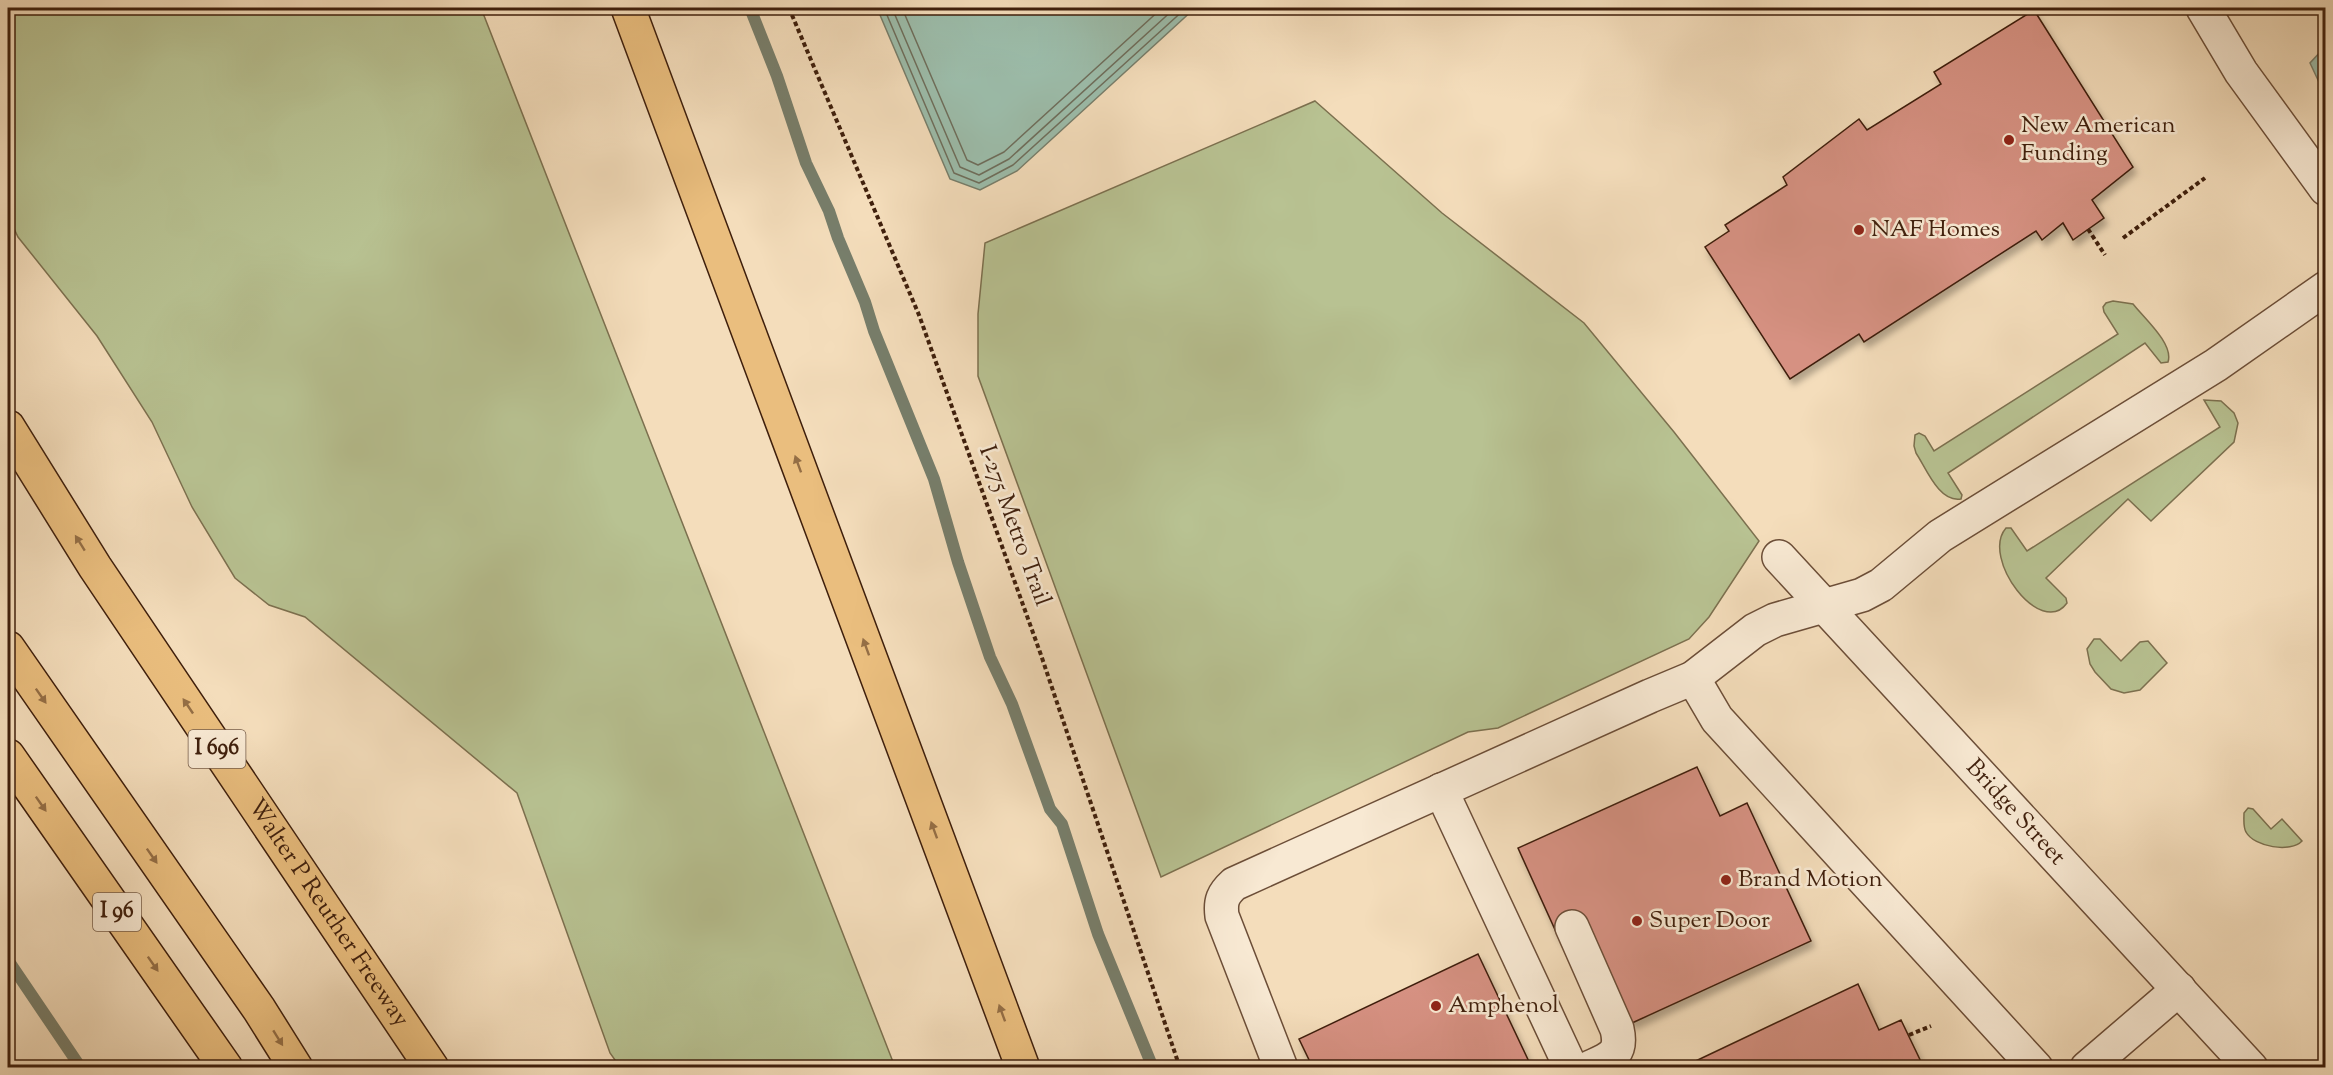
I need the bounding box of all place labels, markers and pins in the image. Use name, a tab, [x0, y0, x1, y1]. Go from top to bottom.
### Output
place label: New American Funding	[2021, 109, 2176, 171]
marker: New American Funding	[2002, 133, 2016, 147]
place label: NAF Homes	[1871, 213, 2000, 247]
marker: NAF Homes	[1852, 223, 1866, 237]
place label: Brand Motion	[1738, 863, 1883, 897]
marker: Brand Motion	[1719, 873, 1733, 887]
place label: Super Door	[1649, 904, 1770, 938]
marker: Super Door	[1630, 914, 1644, 928]
place label: Amphenol	[1448, 989, 1559, 1023]
marker: Amphenol	[1429, 999, 1443, 1013]

